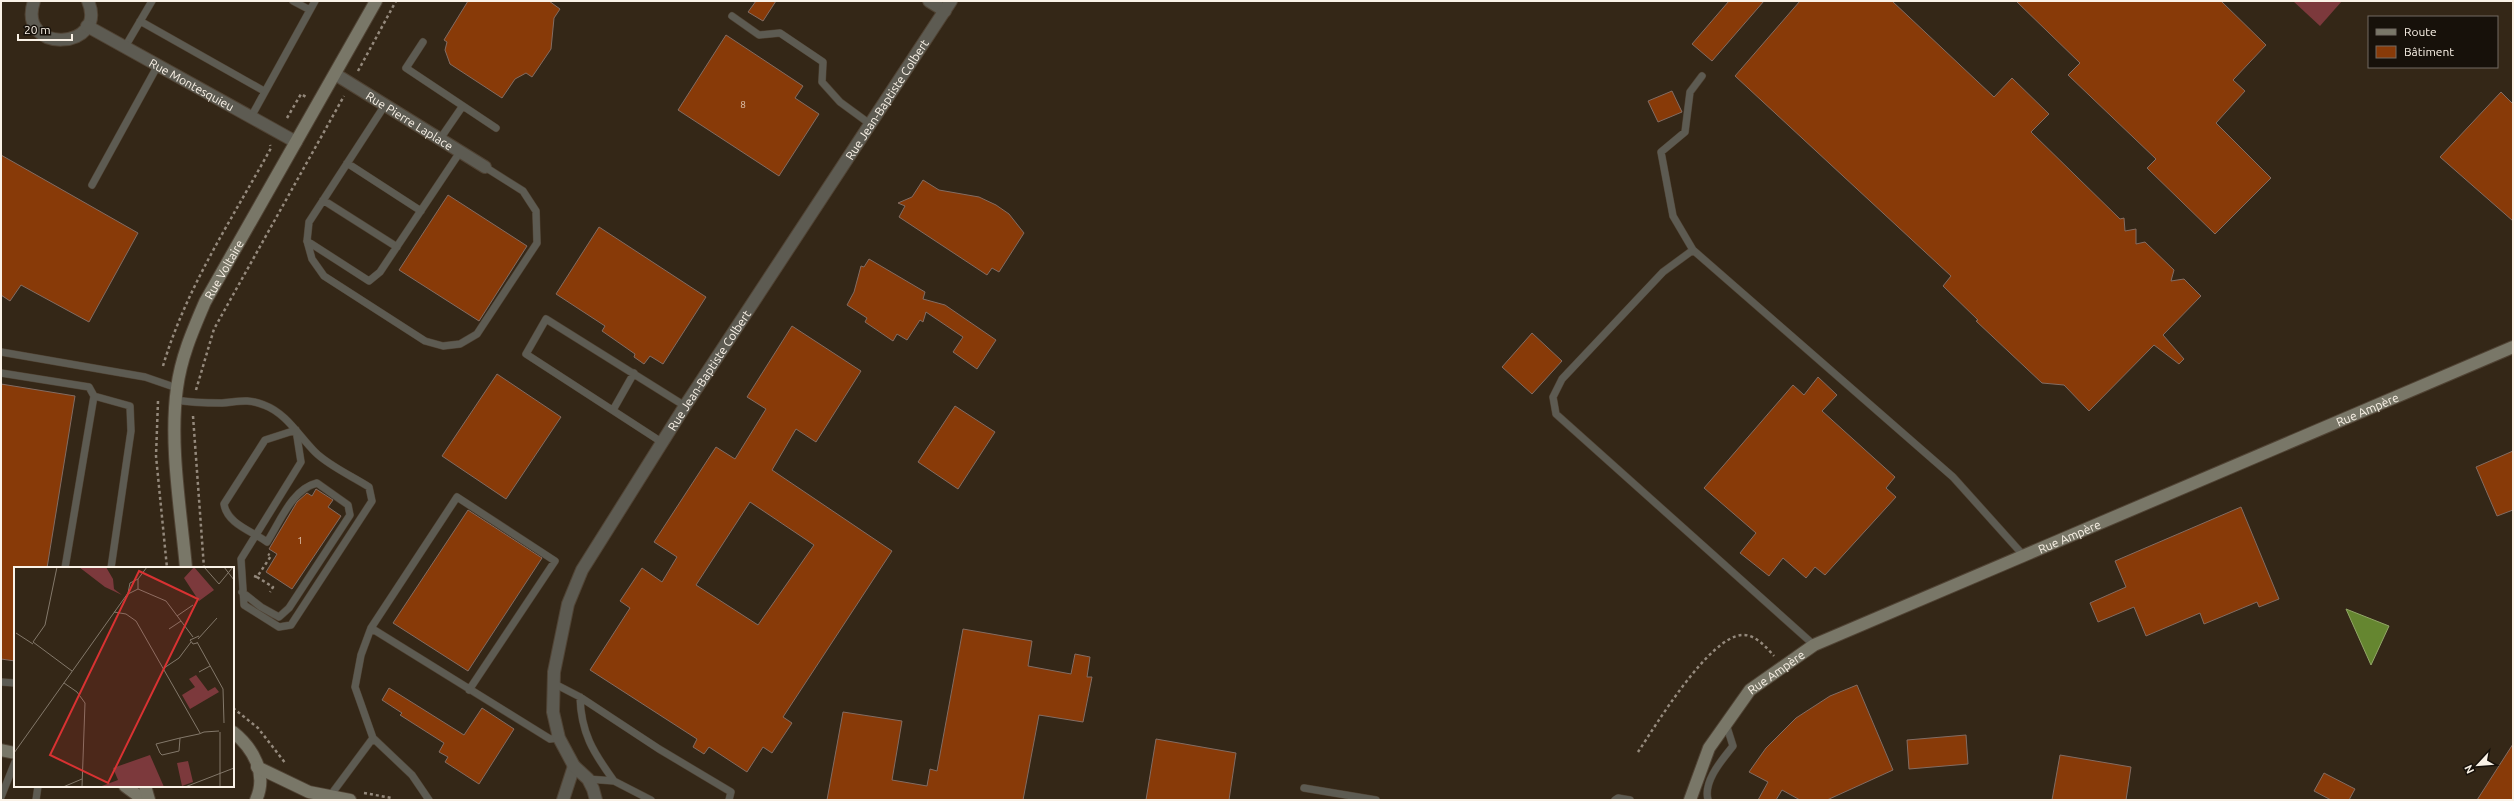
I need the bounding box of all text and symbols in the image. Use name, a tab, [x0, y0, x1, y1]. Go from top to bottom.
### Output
scale bar	[18, 16, 72, 42]
legend	[2368, 16, 2498, 68]
text: 20 m	[24, 23, 51, 36]
text: Route	[2404, 25, 2437, 38]
street label: Rue Jean-Baptiste Colbert	[842, 37, 931, 162]
text: Bâtiment	[2404, 45, 2454, 58]
street label: Rue Montesquieu	[147, 56, 237, 113]
street label: Rue Pierre Laplace	[364, 89, 456, 152]
house number: 8	[740, 99, 746, 110]
street label: Rue Voltaire	[202, 237, 246, 301]
street label: Rue Jean-Baptiste Colbert	[665, 307, 753, 433]
street label: Rue Ampère	[2334, 390, 2400, 428]
street label: Rue Ampère	[2036, 517, 2102, 555]
house number: 1	[297, 535, 303, 546]
inset map	[14, 567, 234, 787]
street label: Rue Ampère	[1745, 647, 1807, 696]
north arrow	[2458, 745, 2498, 785]
text: N	[2462, 763, 2476, 776]

